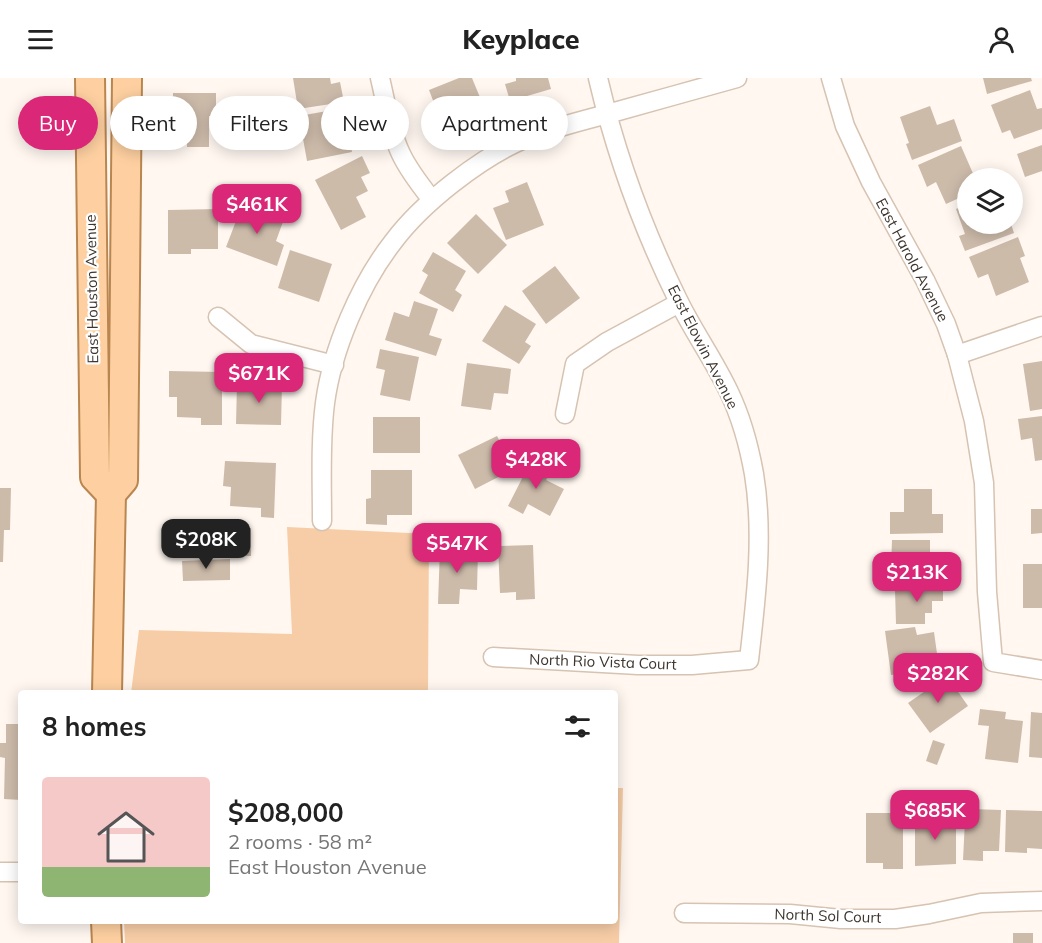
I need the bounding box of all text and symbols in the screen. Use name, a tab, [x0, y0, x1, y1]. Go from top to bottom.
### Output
text: Keyplace	[462, 22, 580, 56]
icon: menu	[24, 23, 57, 56]
icon: person	[985, 23, 1018, 56]
chip: Buy	[18, 96, 98, 150]
chip: Rent	[110, 96, 197, 150]
chip: Filters	[209, 96, 309, 150]
chip: New	[321, 96, 409, 150]
chip: Apartment	[421, 96, 568, 150]
map controls	[957, 168, 1023, 234]
button: layers	[957, 168, 1023, 234]
pin: $461K	[215, 184, 299, 235]
text: $461K	[226, 191, 288, 216]
street label: East Harold Avenue	[872, 195, 953, 325]
street label: East Houston Avenue	[81, 214, 102, 364]
street label: East Elowin Avenue	[664, 282, 743, 412]
pin: $671K	[217, 353, 301, 404]
text: $671K	[228, 360, 290, 385]
pin: $428K	[494, 439, 578, 490]
text: $428K	[505, 446, 567, 471]
pin: $208K	[164, 519, 248, 570]
pin: $547K	[415, 523, 499, 574]
text: $208K	[175, 526, 237, 551]
text: $547K	[426, 530, 488, 555]
pin: $213K	[875, 552, 959, 603]
text: $213K	[886, 559, 948, 584]
street label: North Rio Vista Court	[529, 649, 677, 674]
pin: $282K	[896, 653, 980, 704]
text: $282K	[907, 660, 969, 685]
text: 8 homes	[42, 710, 146, 743]
icon: filters	[561, 710, 594, 743]
pin: $685K	[893, 790, 977, 841]
text: $208,000	[228, 796, 344, 829]
text: $685K	[904, 797, 966, 822]
icon: home	[90, 801, 162, 873]
text: 2 rooms · 58 m²	[228, 829, 372, 854]
text: East Houston Avenue	[228, 854, 427, 879]
street label: North Sol Court	[774, 904, 882, 927]

